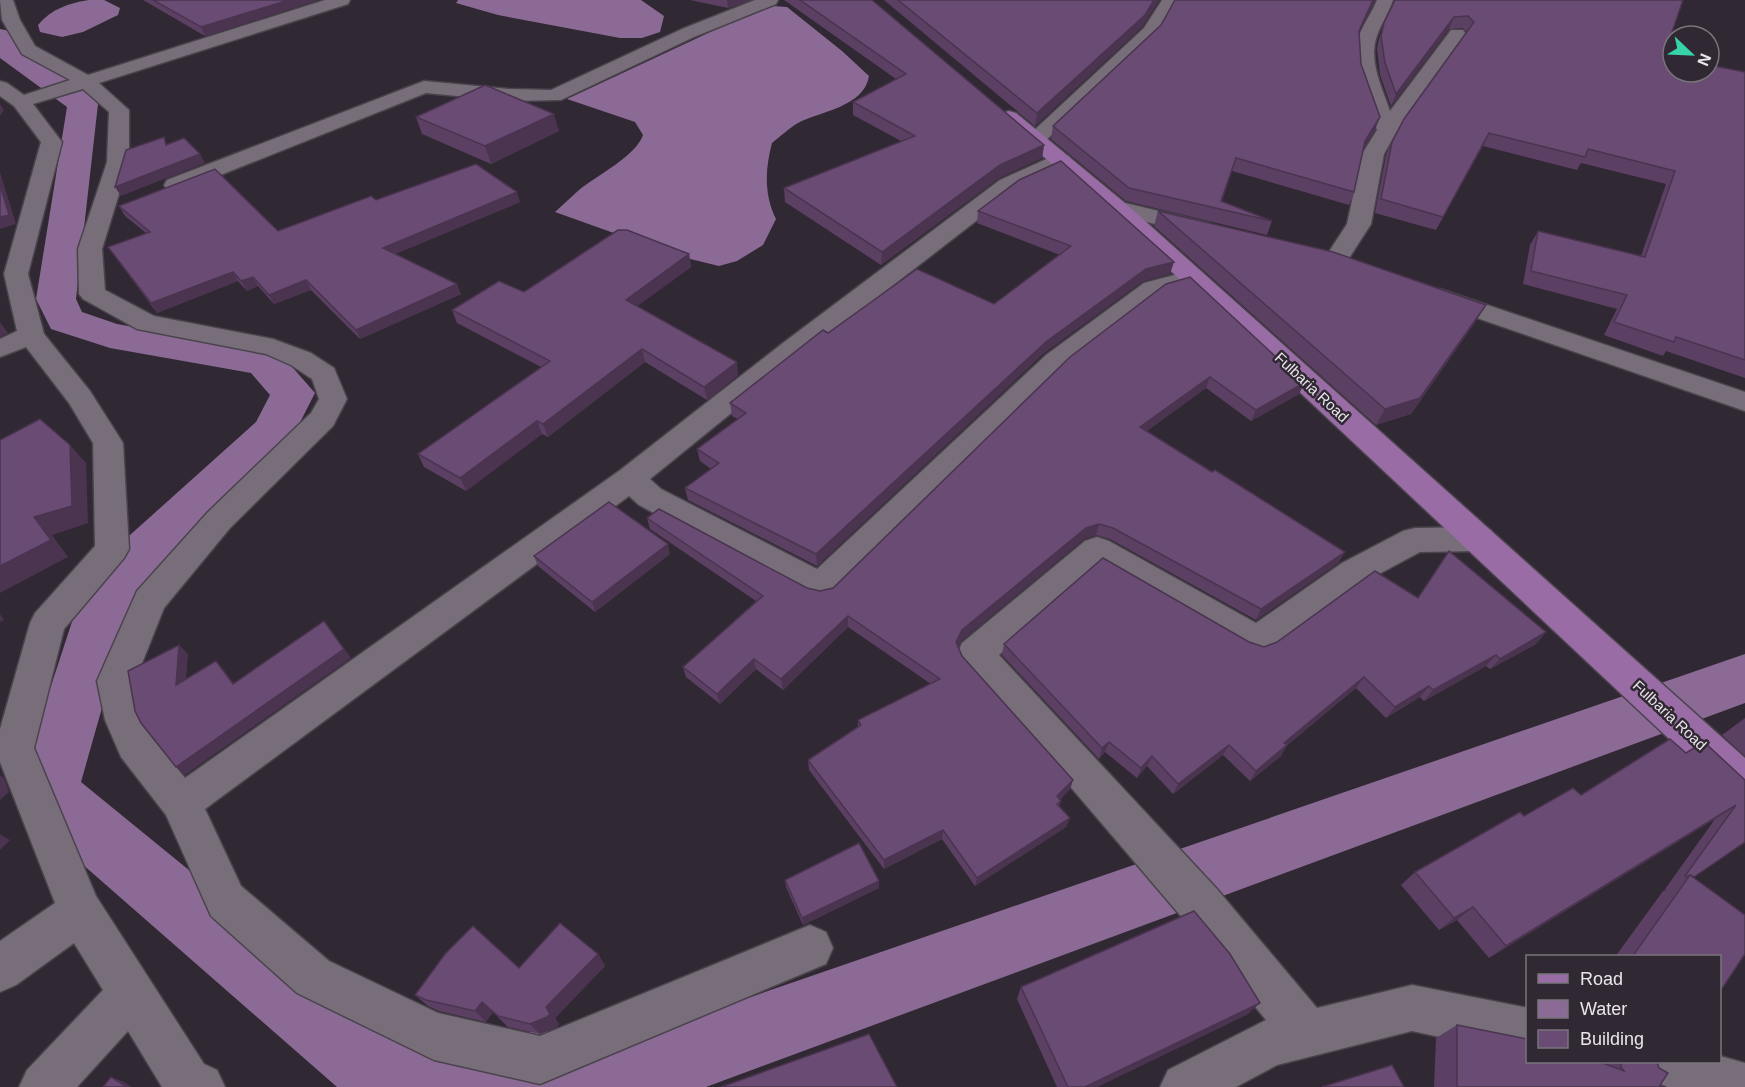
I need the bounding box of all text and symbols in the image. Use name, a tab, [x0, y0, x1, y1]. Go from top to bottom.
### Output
north arrow	[1661, 24, 1721, 84]
text: N	[1694, 51, 1714, 68]
street label: Fulbaria Road	[1272, 349, 1352, 425]
street label: Fulbaria Road	[1630, 677, 1710, 753]
legend	[1526, 955, 1721, 1063]
text: Road	[1580, 969, 1623, 989]
text: Water	[1580, 999, 1627, 1019]
text: Building	[1580, 1029, 1644, 1049]

